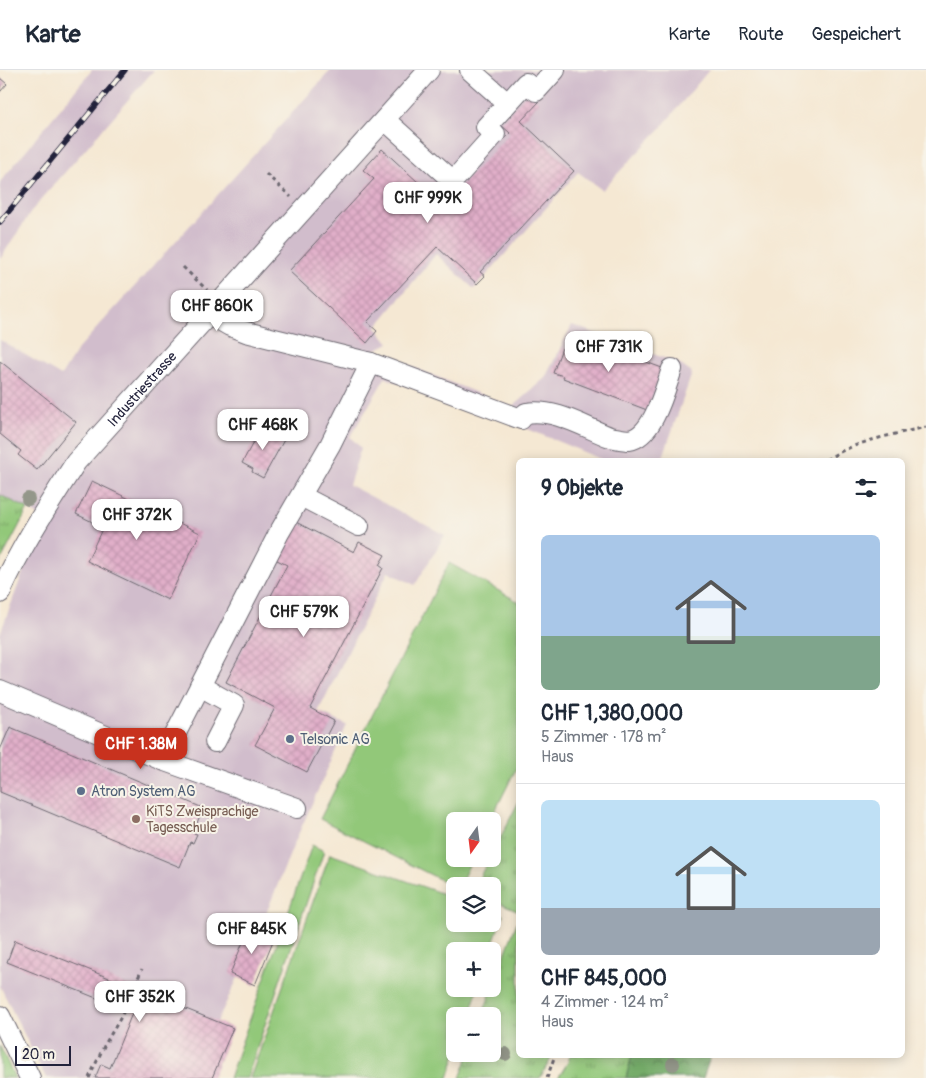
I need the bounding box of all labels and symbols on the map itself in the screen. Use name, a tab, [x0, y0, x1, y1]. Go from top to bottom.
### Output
pin: CHF 999K	[376, 182, 480, 224]
pin: CHF 860K	[165, 290, 269, 332]
pin: CHF 731K	[557, 330, 661, 373]
street label: Industriestrasse	[104, 348, 180, 430]
pin: CHF 468K	[211, 408, 315, 451]
pin: CHF 372K	[85, 498, 189, 541]
pin: CHF 579K	[252, 596, 356, 638]
pin: CHF 1.38M	[84, 728, 198, 770]
place label: Telsonic AG	[300, 731, 370, 748]
marker: Telsonic AG	[284, 733, 296, 745]
place label: Atron System AG	[91, 783, 195, 800]
marker: Atron System AG	[75, 785, 87, 797]
place label: KiTS Zweisprachige Tagesschule	[146, 803, 259, 836]
north arrow	[446, 812, 501, 868]
marker: KiTS Zweisprachige Tagesschule	[130, 813, 142, 825]
pin: CHF 845K	[200, 912, 304, 955]
pin: CHF 352K	[88, 980, 192, 1023]
scale bar	[15, 1043, 71, 1066]

